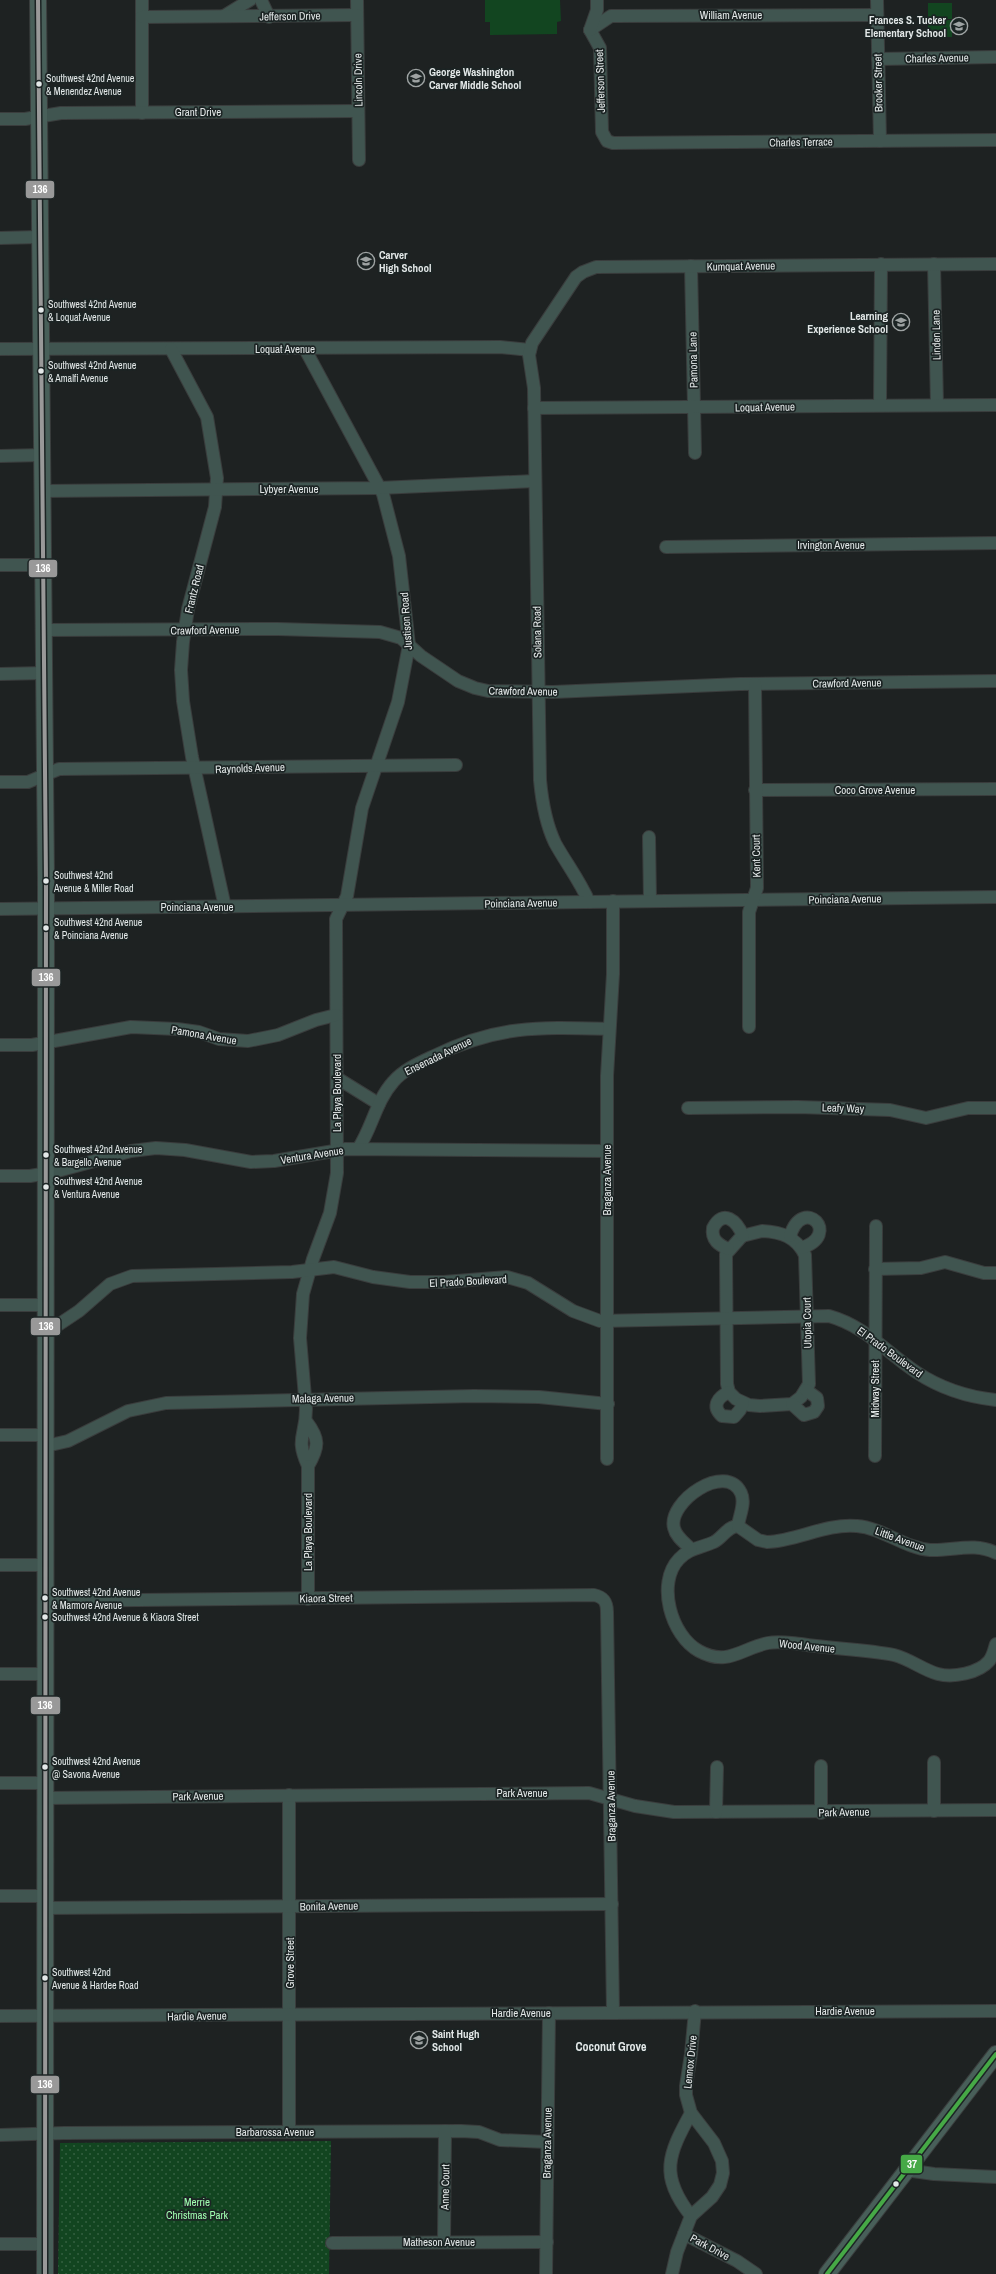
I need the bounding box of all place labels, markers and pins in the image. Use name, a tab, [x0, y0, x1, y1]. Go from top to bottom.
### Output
place label: Frances S. Tucker Elementary School	[865, 13, 946, 40]
school or university icon: Frances S. Tucker Elementary School	[949, 16, 969, 36]
place label: George Washington Carver Middle School	[429, 65, 521, 92]
school or university icon: George Washington Carver Middle School	[406, 68, 426, 88]
place label: Southwest 42nd Avenue & Menendez Avenue	[46, 72, 135, 98]
marker: Southwest 42nd Avenue & Menendez Avenue	[34, 79, 44, 89]
place label: Carver High School	[379, 248, 432, 275]
school or university icon: Carver High School	[356, 251, 376, 271]
place label: Southwest 42nd Avenue & Loquat Avenue	[48, 298, 137, 324]
marker: Southwest 42nd Avenue & Loquat Avenue	[36, 305, 46, 315]
place label: Learning Experience School	[807, 309, 888, 336]
school or university icon: Learning Experience School	[891, 312, 911, 332]
place label: Southwest 42nd Avenue & Amalfi Avenue	[48, 359, 137, 385]
marker: Southwest 42nd Avenue & Amalfi Avenue	[36, 366, 46, 376]
place label: Southwest 42nd Avenue & Miller Road	[53, 869, 134, 895]
marker: Southwest 42nd Avenue & Miller Road	[41, 876, 51, 886]
place label: Southwest 42nd Avenue & Poinciana Avenue	[54, 916, 143, 942]
marker: Southwest 42nd Avenue & Poinciana Avenue	[41, 923, 51, 933]
place label: Southwest 42nd Avenue & Bargello Avenue	[54, 1143, 143, 1169]
marker: Southwest 42nd Avenue & Bargello Avenue	[41, 1150, 51, 1160]
place label: Southwest 42nd Avenue & Ventura Avenue	[54, 1175, 143, 1201]
marker: Southwest 42nd Avenue & Ventura Avenue	[41, 1182, 51, 1192]
place label: Southwest 42nd Avenue & Marmore Avenue	[52, 1586, 141, 1612]
marker: Southwest 42nd Avenue & Marmore Avenue	[40, 1593, 50, 1603]
place label: Southwest 42nd Avenue & Kiaora Street	[52, 1611, 199, 1624]
marker: Southwest 42nd Avenue & Kiaora Street	[40, 1612, 50, 1622]
place label: Southwest 42nd Avenue @ Savona Avenue	[52, 1755, 141, 1781]
marker: Southwest 42nd Avenue @ Savona Avenue	[40, 1762, 50, 1772]
place label: Southwest 42nd Avenue & Hardee Road	[51, 1966, 138, 1992]
marker: Southwest 42nd Avenue & Hardee Road	[40, 1973, 50, 1983]
place label: Saint Hugh School	[432, 2027, 480, 2054]
school or university icon: Saint Hugh School	[409, 2030, 429, 2050]
unlabelled marker	[891, 2179, 901, 2189]

